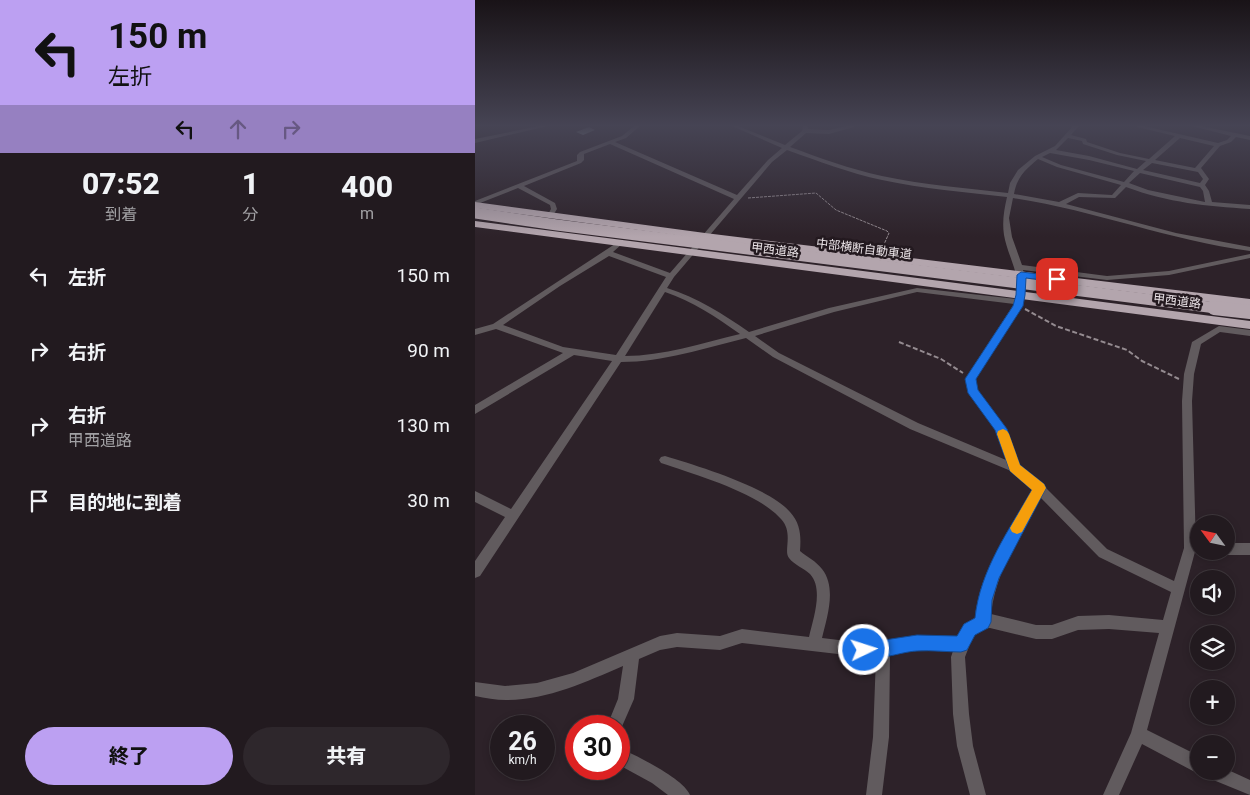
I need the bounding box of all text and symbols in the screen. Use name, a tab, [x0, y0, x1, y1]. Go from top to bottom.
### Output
text: 150 m	[108, 16, 207, 57]
icon: left	[25, 20, 90, 85]
text: 左折	[108, 64, 152, 89]
icon: left	[171, 115, 199, 143]
icon: ahead	[224, 115, 252, 143]
icon: right	[277, 115, 305, 143]
text: 07:52	[82, 166, 160, 201]
text: 1	[242, 166, 259, 201]
text: 400	[341, 169, 393, 204]
text: m	[360, 204, 374, 223]
text: 到着	[105, 205, 137, 224]
text: 分	[242, 205, 259, 224]
street label: 中部横断自動車道	[815, 236, 913, 262]
street label: 甲西道路	[750, 240, 800, 260]
pin	[1036, 258, 1078, 300]
icon: left	[25, 262, 53, 290]
text: 150 m	[397, 264, 450, 287]
icon: arrive	[1043, 265, 1071, 293]
text: 左折	[68, 266, 106, 289]
street label: 甲西道路	[1152, 291, 1202, 311]
icon: right	[25, 337, 53, 365]
text: 90 m	[407, 339, 450, 362]
text: 右折	[68, 341, 106, 364]
text: 右折	[68, 404, 106, 427]
icon: right	[25, 412, 53, 440]
text: 130 m	[397, 414, 450, 437]
text: 甲西道路	[68, 431, 132, 450]
icon: arrive	[25, 487, 53, 515]
text: 30 m	[407, 489, 450, 512]
text: 目的地に到着	[68, 491, 182, 514]
north arrow	[1190, 515, 1235, 560]
map controls	[1190, 515, 1235, 780]
button: sound	[1190, 570, 1235, 615]
position arrow	[837, 623, 889, 675]
button: layers	[1190, 625, 1235, 670]
button: +	[1190, 680, 1235, 725]
speed limit sign: 30	[565, 715, 630, 780]
button: 終了	[25, 727, 233, 785]
button: 共有	[243, 727, 450, 785]
text: 26	[508, 727, 537, 756]
button: −	[1190, 735, 1235, 780]
text: km/h	[508, 753, 537, 767]

